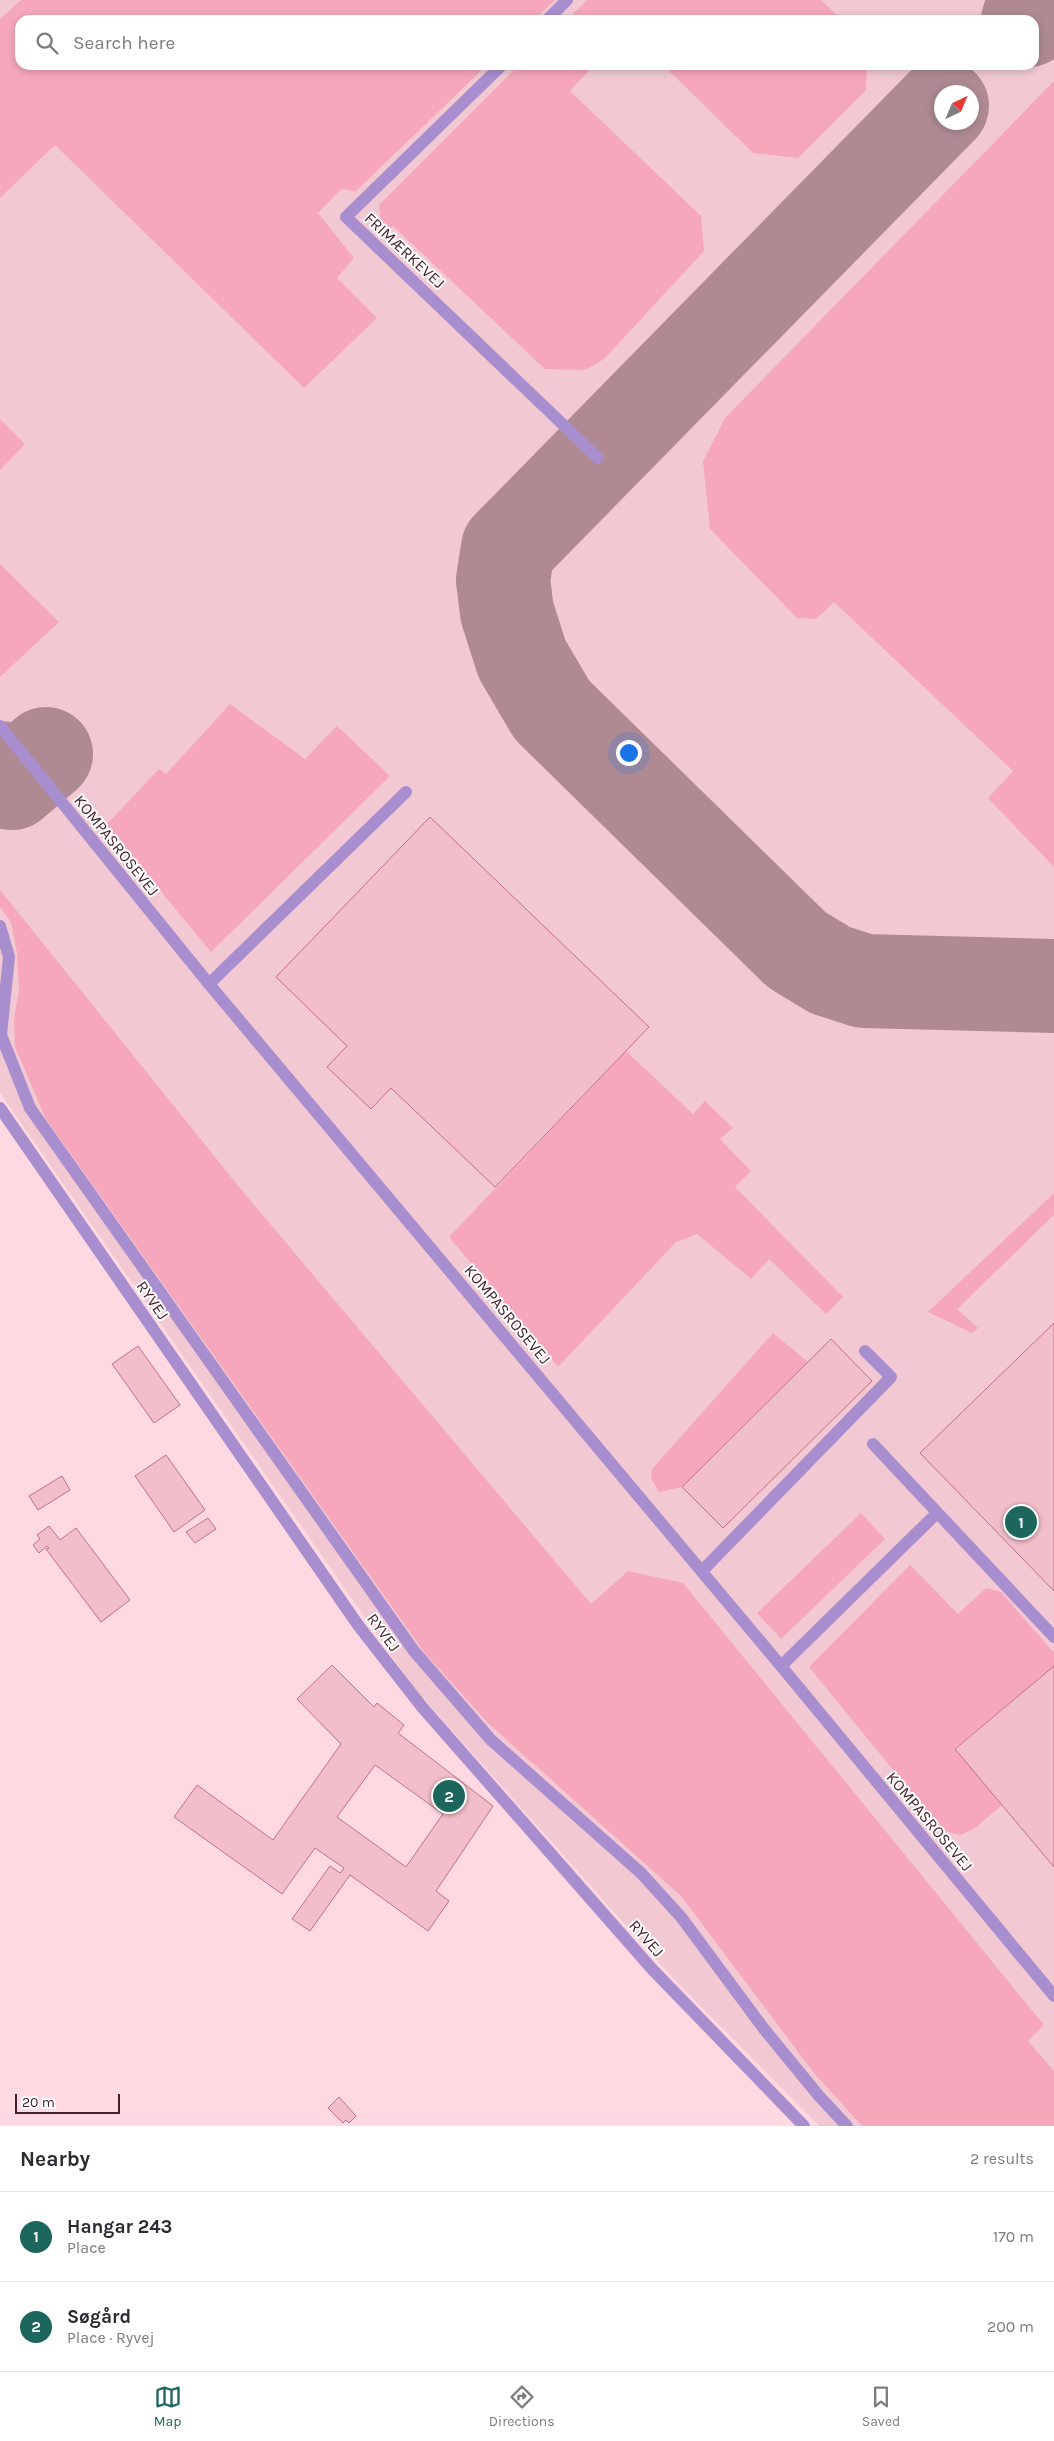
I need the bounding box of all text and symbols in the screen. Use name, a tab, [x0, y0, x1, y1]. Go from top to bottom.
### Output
search box	[15, 15, 1039, 70]
icon: search	[33, 29, 61, 57]
text: Search here	[73, 32, 175, 54]
north arrow	[934, 85, 979, 130]
street label: FRIMÆRKEVEJ	[361, 208, 449, 292]
your location	[616, 740, 642, 766]
street label: KOMPASROSEVEJ	[70, 791, 163, 899]
street label: KOMPASROSEVEJ	[461, 1261, 555, 1368]
street label: RYVEJ	[132, 1277, 173, 1323]
pin: 1	[1005, 1503, 1037, 1541]
street label: RYVEJ	[363, 1609, 404, 1655]
street label: KOMPASROSEVEJ	[883, 1768, 977, 1875]
pin: 2	[433, 1777, 465, 1815]
street label: RYVEJ	[625, 1916, 668, 1961]
scale bar	[15, 2091, 120, 2114]
text: 20 m	[22, 2094, 55, 2111]
text: Nearby	[20, 2147, 90, 2171]
text: 2 results	[970, 2149, 1034, 2168]
text: Hangar 243	[67, 2216, 172, 2238]
text: 1	[33, 2227, 39, 2246]
text: 170 m	[993, 2227, 1034, 2246]
text: Place	[67, 2238, 106, 2257]
text: Søgård	[67, 2306, 131, 2328]
text: 2	[31, 2317, 41, 2336]
text: 200 m	[987, 2317, 1034, 2336]
text: Place · Ryvej	[67, 2328, 155, 2347]
tab: Map	[154, 2383, 182, 2430]
tab: Directions	[489, 2383, 555, 2430]
tab: Saved	[862, 2383, 900, 2430]

